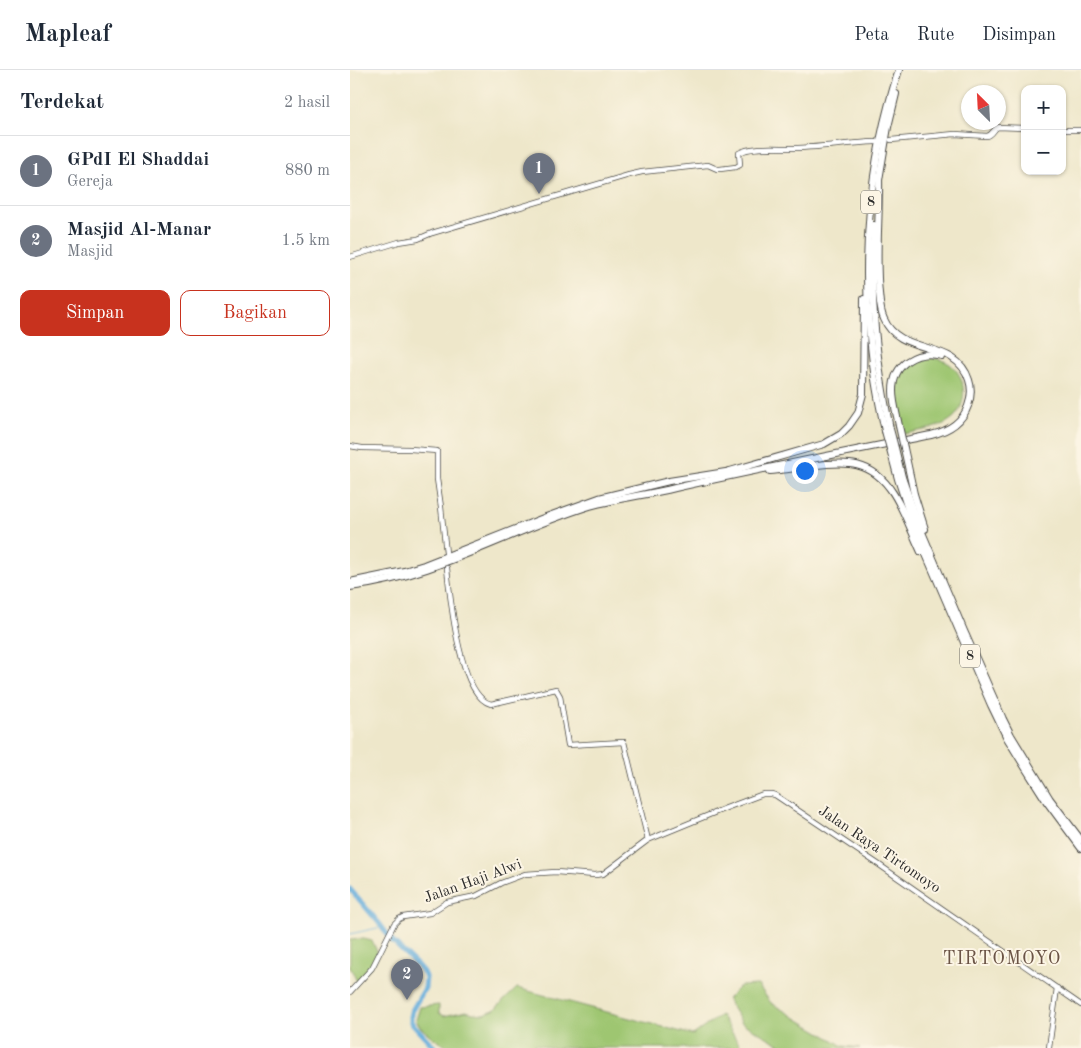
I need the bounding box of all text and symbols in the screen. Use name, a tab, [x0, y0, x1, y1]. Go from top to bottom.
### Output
text: Mapleaf	[25, 23, 111, 47]
text: Peta	[854, 26, 889, 44]
text: Rute	[917, 26, 954, 44]
text: Disimpan	[982, 26, 1056, 44]
north arrow	[961, 85, 1006, 130]
map controls	[1021, 85, 1066, 175]
button: +	[1021, 85, 1066, 130]
text: Terdekat	[20, 92, 104, 113]
text: 2 hasil	[284, 95, 330, 111]
button: −	[1021, 130, 1066, 175]
text: GPdI El Shaddai	[67, 151, 209, 170]
pin: 1	[523, 153, 555, 194]
text: 1	[31, 163, 41, 179]
text: 880 m	[285, 163, 330, 179]
text: Gereja	[67, 174, 113, 190]
road number: 8	[861, 190, 881, 214]
text: Masjid Al-Manar	[67, 221, 211, 240]
text: 2	[31, 233, 41, 249]
text: 1.5 km	[281, 233, 330, 249]
text: Masjid	[67, 244, 113, 260]
button: Simpan	[20, 290, 170, 336]
button: Bagikan	[180, 290, 330, 336]
your location	[792, 458, 818, 484]
road number: 8	[960, 644, 980, 668]
street label: Jalan Raya Tirtomoyo	[815, 804, 943, 896]
street label: Jalan Haji Alwi	[422, 857, 524, 907]
district label: TIRTOMOYO	[943, 950, 1061, 968]
pin: 2	[391, 959, 423, 1000]

